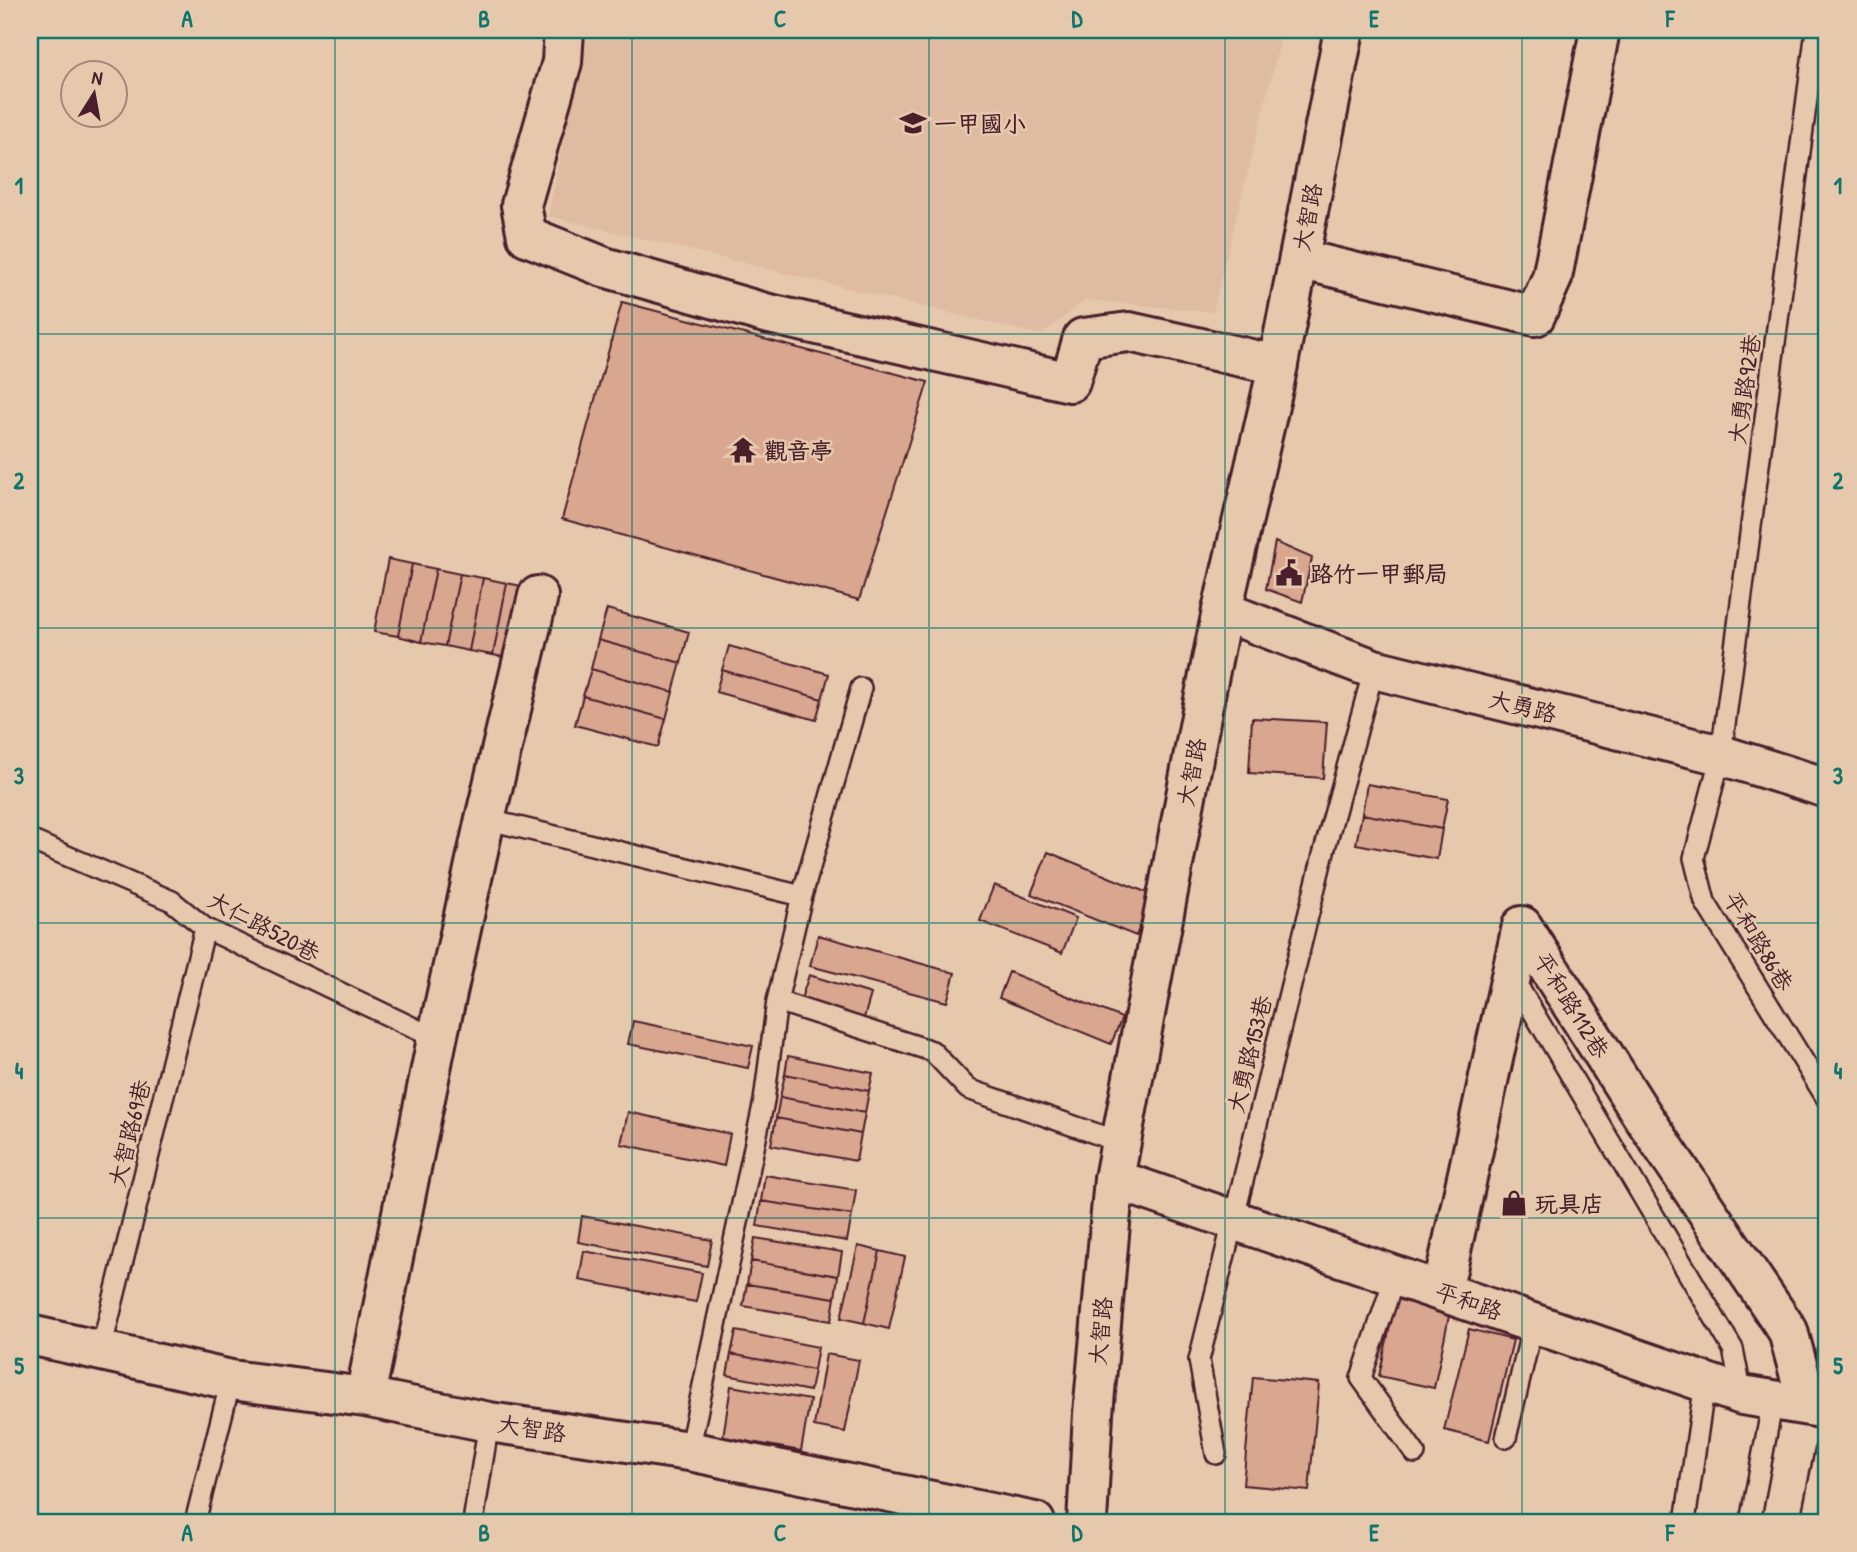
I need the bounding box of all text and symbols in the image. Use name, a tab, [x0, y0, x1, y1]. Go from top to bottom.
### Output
text: A	[181, 3, 193, 34]
text: B	[478, 3, 490, 34]
text: C	[774, 3, 786, 34]
text: D	[1072, 3, 1084, 34]
text: E	[1369, 3, 1380, 34]
text: F	[1665, 3, 1676, 34]
north arrow	[60, 60, 130, 130]
text: N	[90, 64, 105, 91]
school or university icon: 一甲國小	[898, 108, 928, 138]
place label: 一甲國小	[934, 108, 1026, 139]
text: 1	[15, 170, 23, 201]
text: 1	[1834, 170, 1842, 201]
street label: 大智路	[1285, 180, 1329, 254]
street label: 大勇路92巷	[1721, 331, 1767, 446]
temple icon: 觀音亭	[728, 435, 758, 465]
place label: 觀音亭	[764, 435, 833, 466]
text: 2	[14, 465, 25, 496]
text: 2	[1833, 465, 1844, 496]
public building icon: 路竹一甲郵局	[1274, 558, 1304, 588]
place label: 路竹一甲郵局	[1310, 558, 1448, 589]
street label: 大勇路	[1486, 683, 1560, 729]
street label: 大智路	[1169, 735, 1213, 809]
text: 3	[14, 760, 24, 791]
text: 3	[1833, 760, 1843, 791]
street label: 大仁路520巷	[203, 883, 326, 969]
street label: 平和路86巷	[1717, 885, 1801, 997]
street label: 平和路112巷	[1527, 946, 1617, 1065]
street label: 大勇路153巷	[1219, 991, 1279, 1116]
text: 4	[15, 1055, 24, 1086]
text: 4	[1834, 1055, 1843, 1086]
street label: 大智路69巷	[101, 1075, 158, 1190]
shop icon: 玩具店	[1499, 1188, 1529, 1218]
place label: 玩具店	[1535, 1188, 1604, 1219]
street label: 平和路	[1431, 1275, 1507, 1327]
street label: 大智路	[1082, 1295, 1118, 1367]
text: 5	[14, 1350, 24, 1381]
text: 5	[1833, 1350, 1843, 1381]
street label: 大智路	[496, 1407, 568, 1449]
text: A	[181, 1517, 193, 1548]
text: B	[478, 1517, 490, 1548]
text: C	[774, 1517, 786, 1548]
text: D	[1072, 1517, 1084, 1548]
text: E	[1369, 1517, 1380, 1548]
text: F	[1665, 1517, 1676, 1548]

